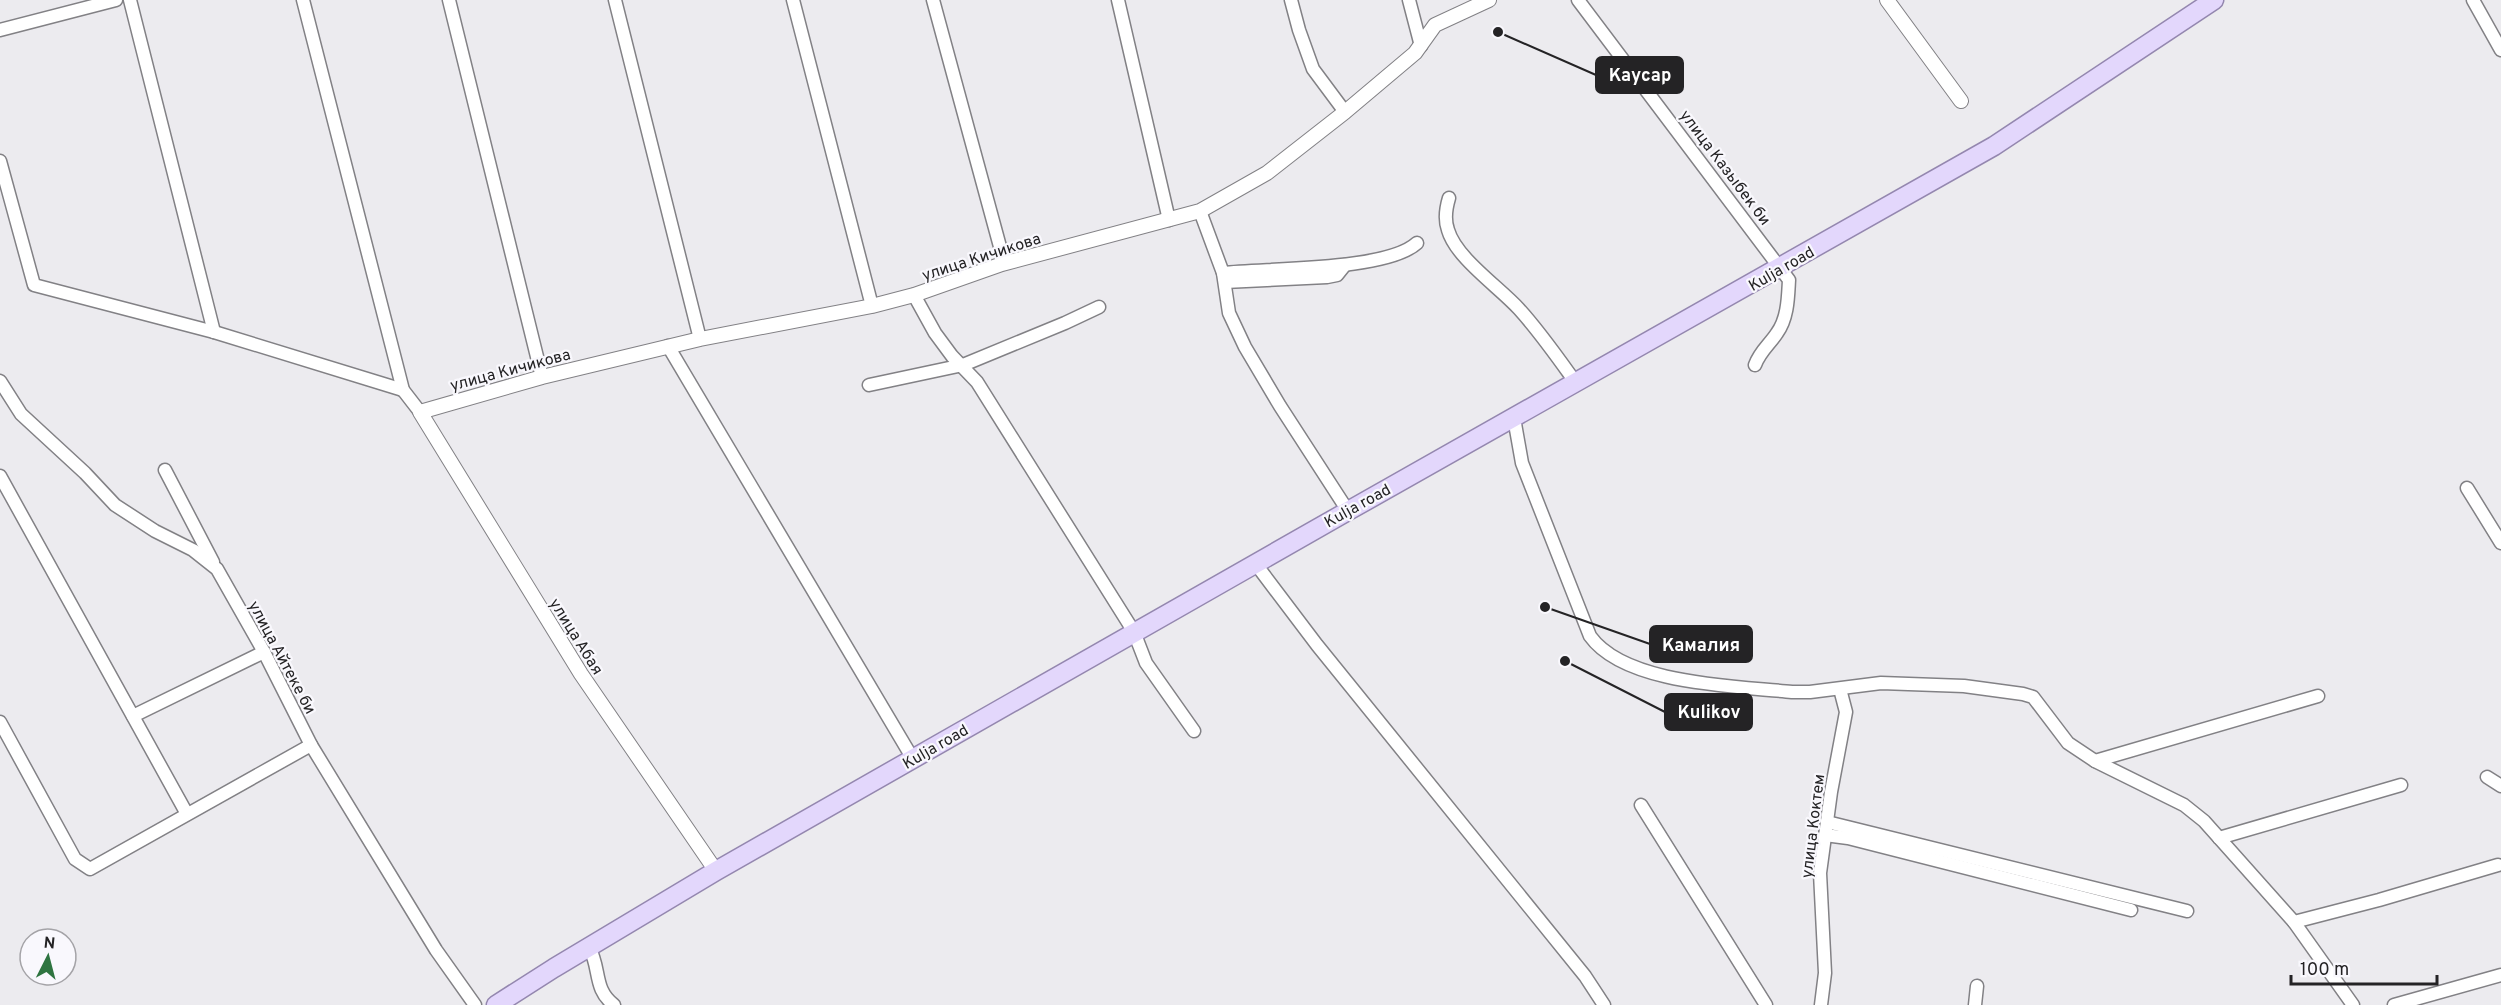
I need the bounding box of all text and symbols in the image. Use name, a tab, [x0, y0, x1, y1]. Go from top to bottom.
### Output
callout: Каусар	[1596, 57, 1683, 93]
text: Каусар	[1609, 65, 1671, 88]
street label: улица Казыбек би	[1675, 107, 1774, 230]
street label: улица Кичикова	[920, 229, 1044, 287]
street label: Kulja road	[1745, 243, 1819, 297]
street label: улица Кичикова	[448, 345, 573, 397]
street label: Kulja road	[1321, 480, 1395, 533]
street label: улица Абая	[544, 595, 607, 679]
street label: улица Айтеке би	[243, 598, 319, 718]
callout: Камалия	[1650, 626, 1752, 662]
text: Камалия	[1662, 635, 1740, 658]
callout: Kulikov	[1665, 694, 1752, 730]
text: Kulikov	[1678, 702, 1740, 725]
street label: Kulja road	[899, 721, 973, 775]
street label: улица Коктем	[1798, 773, 1830, 880]
north arrow	[18, 927, 78, 987]
text: N	[43, 934, 56, 955]
scale bar	[2291, 948, 2436, 986]
text: 100 m	[2300, 959, 2349, 982]

